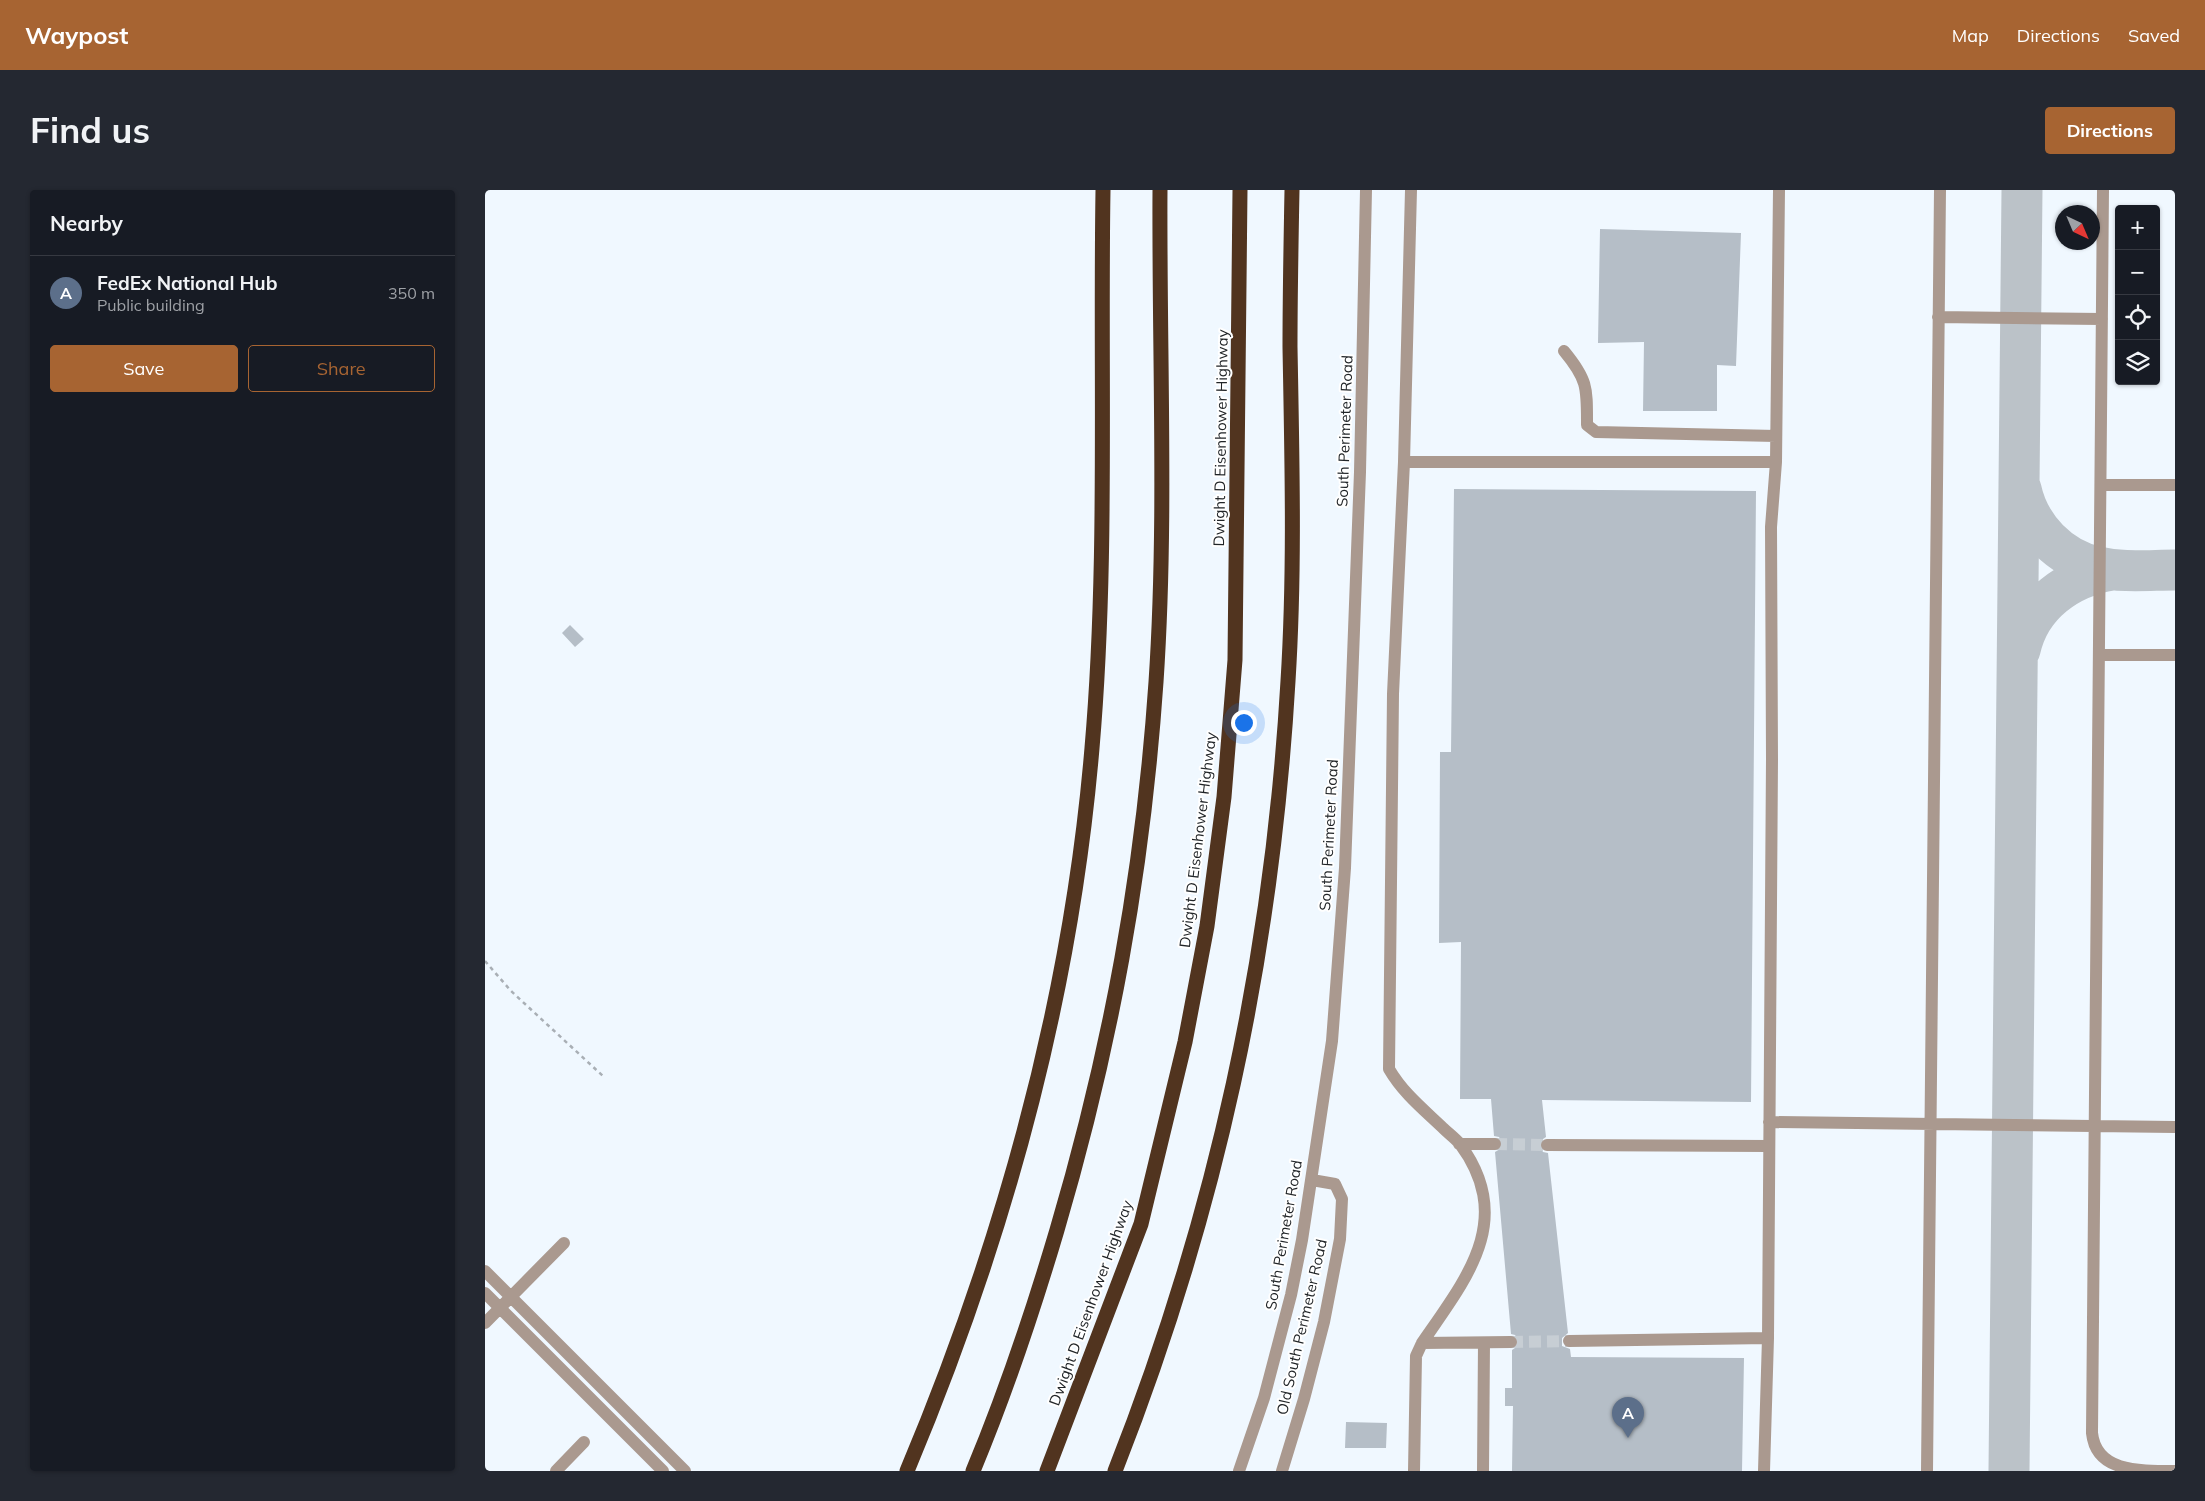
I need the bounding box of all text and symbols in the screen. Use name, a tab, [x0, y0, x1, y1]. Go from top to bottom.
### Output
text: Waypost	[25, 20, 128, 50]
text: Map	[1952, 24, 1989, 47]
text: Directions	[2017, 24, 2100, 47]
text: Saved	[2128, 24, 2180, 47]
button: Directions	[2045, 107, 2175, 154]
text: Find us	[30, 108, 150, 152]
north arrow	[2055, 205, 2100, 250]
map controls	[2115, 205, 2160, 385]
button: +	[2115, 205, 2160, 250]
text: Nearby	[50, 210, 123, 236]
button: −	[2115, 250, 2160, 295]
text: FedEx National Hub	[97, 271, 277, 295]
text: A	[60, 283, 72, 303]
text: 350 m	[388, 283, 435, 303]
text: Public building	[97, 295, 205, 315]
button: locate	[2115, 295, 2160, 340]
street label: Dwight D Eisenhower Highway	[1209, 329, 1232, 547]
button: layers	[2115, 340, 2160, 385]
button: Save	[50, 345, 238, 392]
button: Share	[248, 345, 435, 392]
street label: South Perimeter Road	[1332, 355, 1357, 507]
your location	[1231, 710, 1257, 736]
street label: Dwight D Eisenhower Highway	[1175, 731, 1220, 949]
street label: South Perimeter Road	[1315, 759, 1342, 911]
street label: South Perimeter Road	[1261, 1158, 1306, 1311]
street label: Dwight D Eisenhower Highway	[1044, 1198, 1137, 1408]
street label: Old South Perimeter Road	[1272, 1237, 1331, 1417]
pin: A	[1612, 1397, 1644, 1438]

